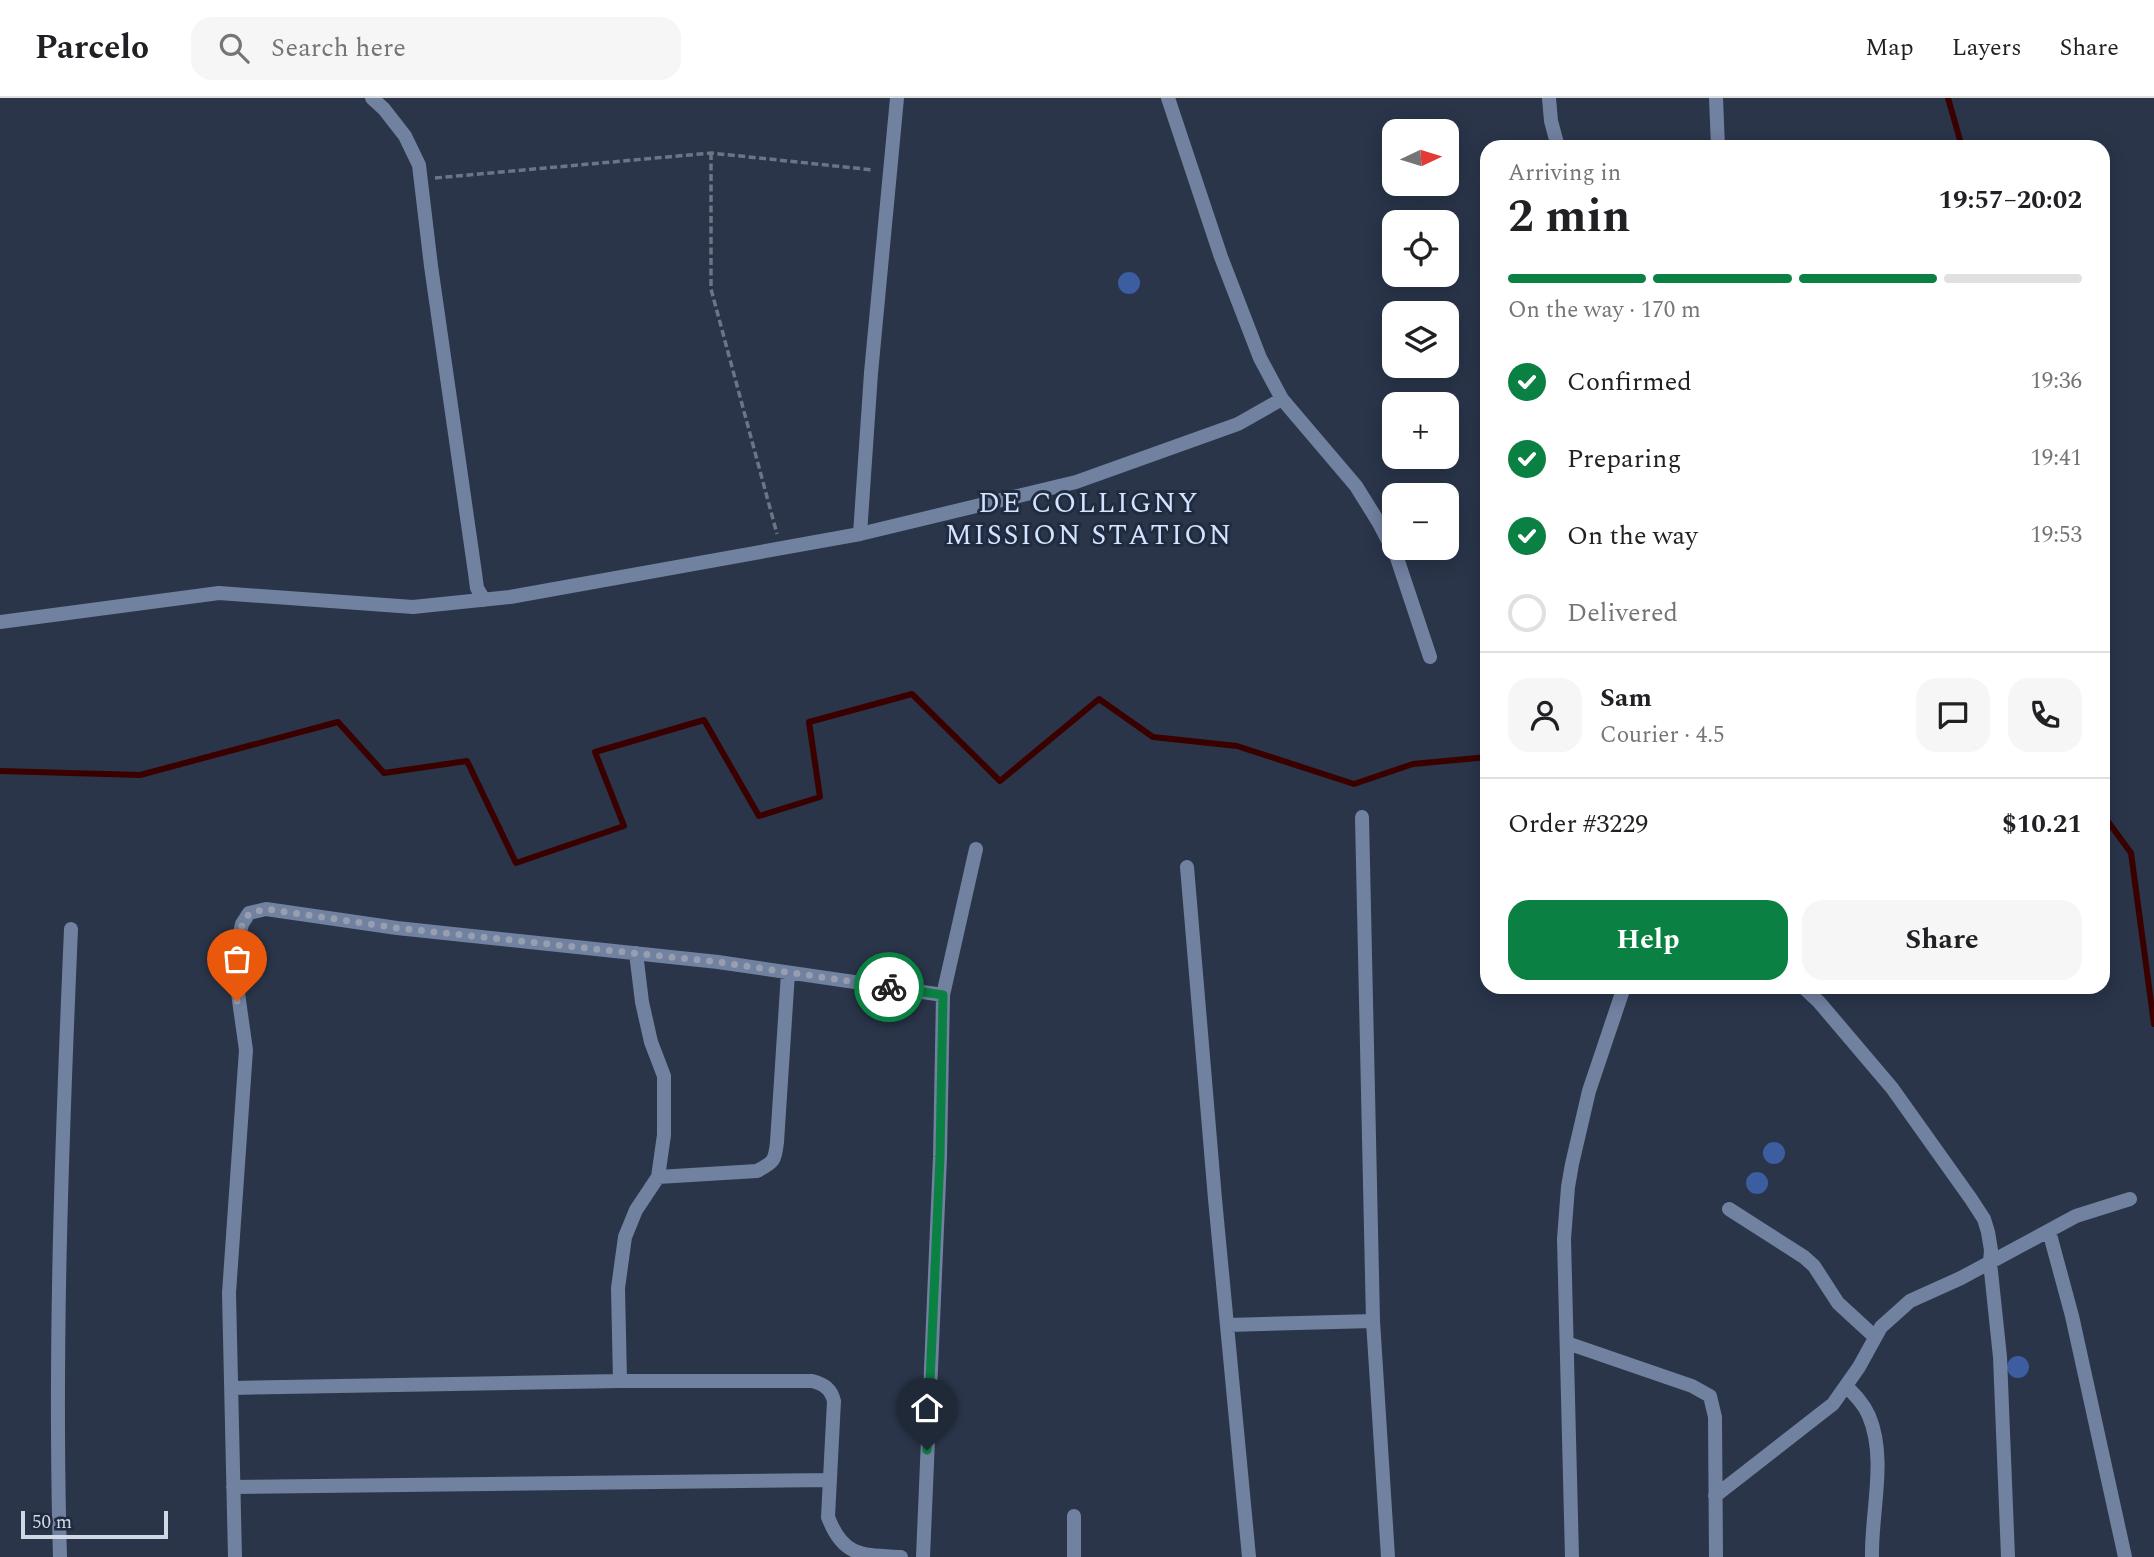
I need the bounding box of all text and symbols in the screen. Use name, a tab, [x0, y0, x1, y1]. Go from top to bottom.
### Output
search box	[191, 17, 681, 80]
text: Parcelo	[35, 23, 149, 73]
text: Search here	[271, 28, 406, 68]
icon: search	[215, 29, 253, 67]
text: Map	[1865, 30, 1914, 66]
text: Layers	[1952, 30, 2022, 66]
text: Share	[2060, 30, 2119, 66]
north arrow	[1382, 119, 1460, 196]
map controls	[1382, 119, 1459, 560]
text: Arriving in	[1508, 156, 1621, 191]
text: 19:57–20:02	[1938, 180, 2082, 220]
text: 2 min	[1508, 182, 1630, 252]
button: locate	[1382, 210, 1459, 287]
text: On the way · 170 m	[1508, 293, 1701, 328]
button: layers	[1382, 301, 1459, 378]
text: Confirmed	[1567, 362, 1692, 402]
icon: check	[1508, 363, 1546, 401]
text: 19:36	[2030, 364, 2082, 399]
button: +	[1382, 392, 1459, 469]
text: Preparing	[1567, 439, 1681, 479]
icon: check	[1508, 440, 1546, 478]
text: 19:41	[2030, 441, 2082, 476]
district label: DE COLLIGNY MISSION STATION	[945, 482, 1233, 557]
button: −	[1382, 483, 1459, 560]
text: On the way	[1567, 516, 1698, 556]
icon: check	[1508, 517, 1546, 555]
text: 19:53	[2030, 518, 2082, 553]
text: Delivered	[1567, 593, 1678, 633]
button: person	[1508, 678, 1582, 752]
text: Sam	[1600, 678, 1652, 718]
button: chat	[1916, 678, 1990, 752]
button: phone	[2008, 678, 2082, 752]
text: Courier · 4.5	[1600, 718, 1725, 753]
text: Order #3229	[1508, 804, 1648, 844]
text: $10.21	[2002, 804, 2082, 844]
button: Help	[1508, 900, 1788, 980]
button: Share	[1802, 900, 2082, 980]
pin	[207, 929, 267, 1001]
icon: bag	[218, 940, 256, 978]
courier	[854, 952, 924, 1022]
icon: bike	[870, 968, 908, 1006]
pin	[897, 1378, 957, 1450]
icon: home	[908, 1389, 946, 1427]
scale bar	[21, 1508, 168, 1540]
text: 50 m	[32, 1508, 72, 1537]

